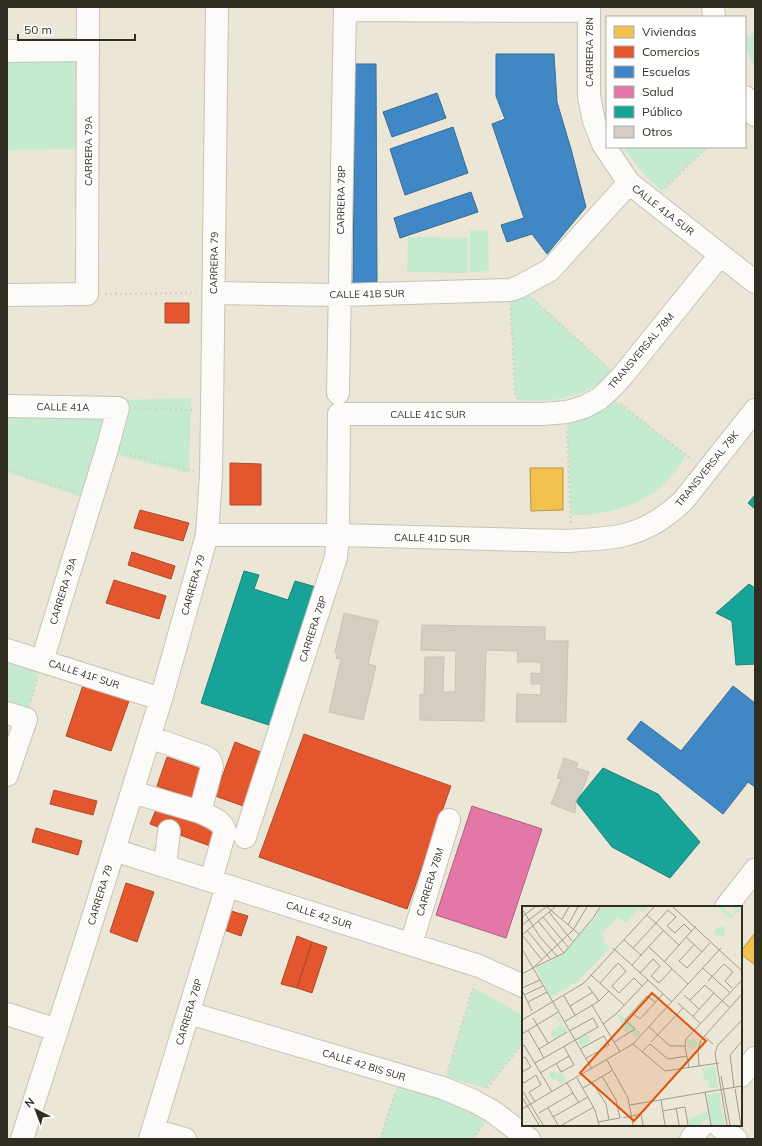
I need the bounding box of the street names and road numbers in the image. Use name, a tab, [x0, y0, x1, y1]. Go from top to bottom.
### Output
street label: CARRERA 78N	[583, 17, 596, 87]
street label: CARRERA 79A	[82, 115, 95, 186]
street label: CARRERA 78P	[334, 165, 348, 235]
street label: CALLE 41A SUR	[629, 182, 697, 239]
street label: CARRERA 79	[207, 232, 221, 294]
street label: CALLE 41B SUR	[329, 287, 405, 301]
street label: TRANSVERSAL 78M	[605, 310, 677, 392]
street label: CALLE 41A	[37, 400, 90, 414]
street label: CALLE 41C SUR	[390, 408, 466, 421]
street label: TRANSVERSAL 78K	[673, 428, 742, 509]
street label: CALLE 41D SUR	[394, 531, 470, 545]
street label: CARRERA 79	[178, 553, 208, 617]
street label: CARRERA 79A	[47, 555, 80, 626]
street label: CARRERA 78P	[296, 594, 330, 664]
street label: CALLE 41F SUR	[47, 656, 121, 692]
street label: CARRERA 78M	[413, 846, 447, 918]
street label: CARRERA 79	[85, 863, 115, 927]
street label: CALLE 42 SUR	[284, 898, 354, 932]
street label: CARRERA 78P	[173, 977, 205, 1047]
street label: CALLE 42 BIS SUR	[321, 1046, 407, 1084]

